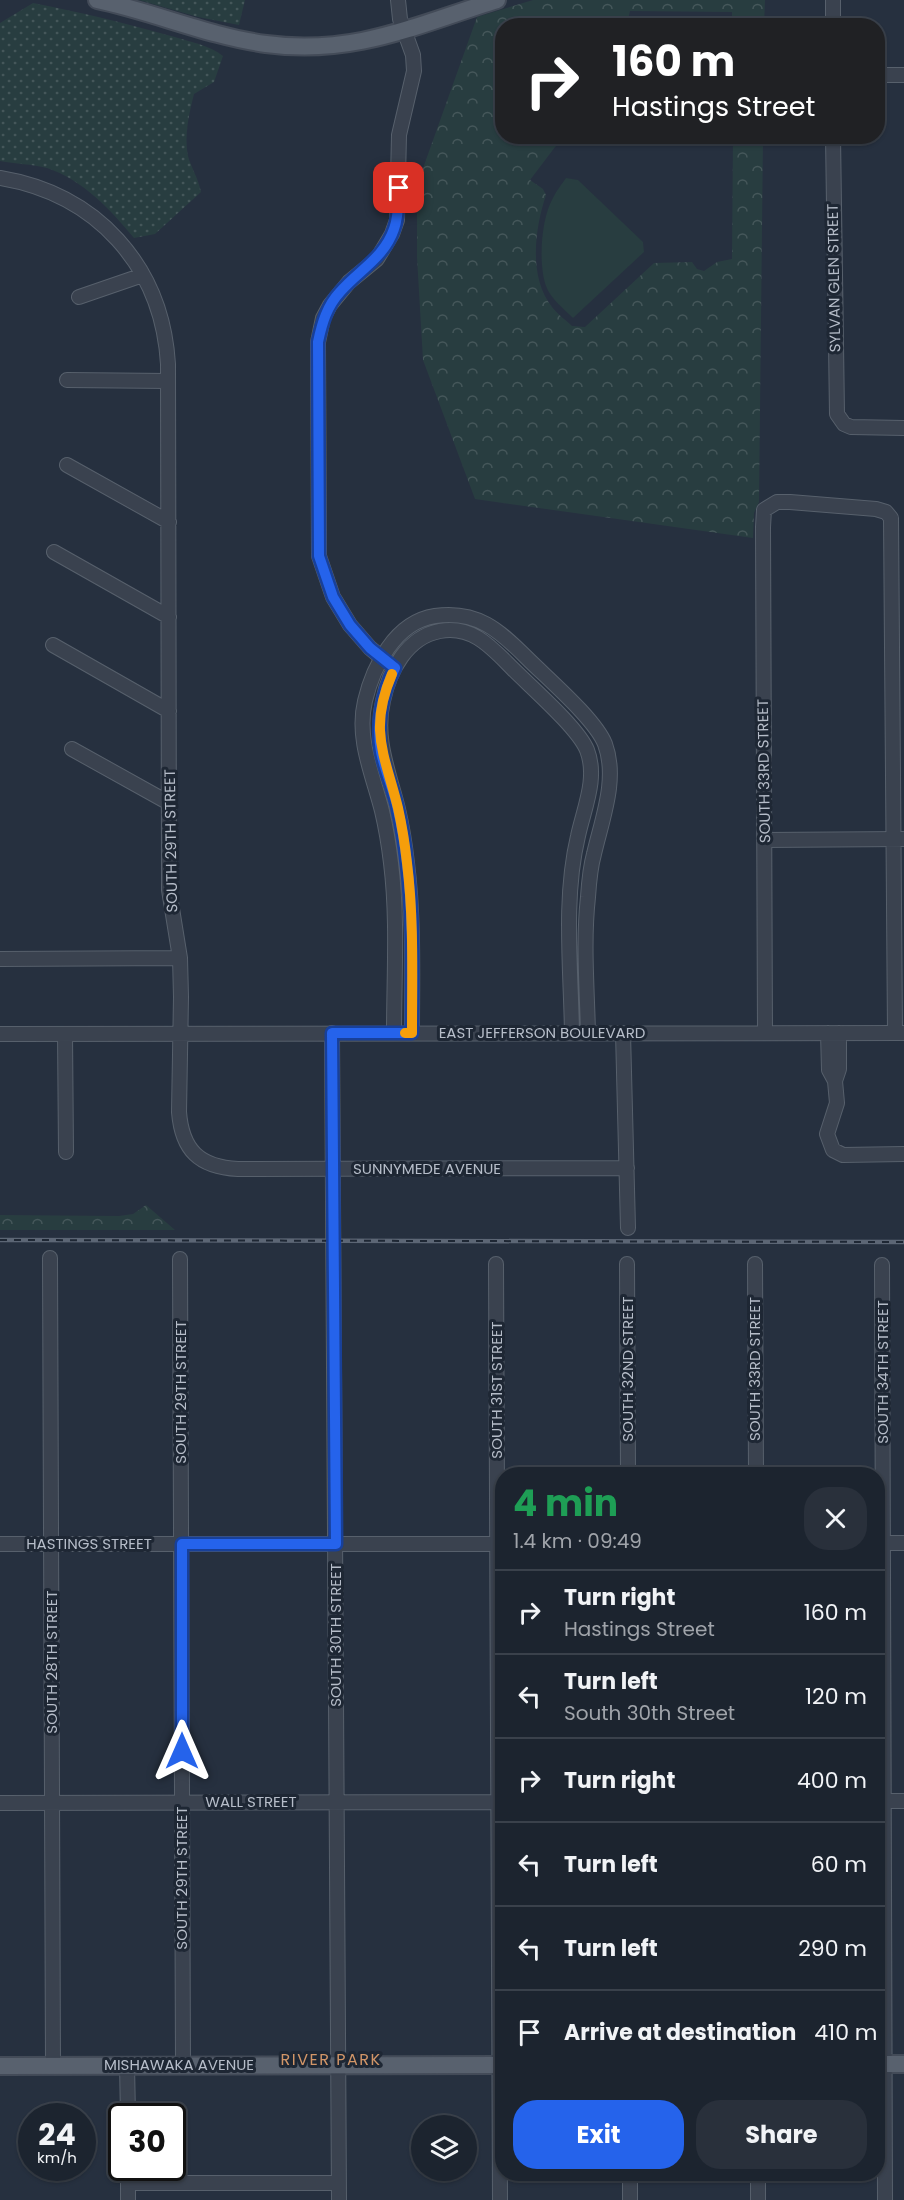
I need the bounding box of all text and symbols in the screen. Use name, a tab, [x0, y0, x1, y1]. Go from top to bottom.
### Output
text: 160 m	[612, 32, 735, 91]
icon: right	[513, 42, 591, 120]
text: Hastings Street	[612, 88, 815, 125]
pin	[373, 162, 424, 213]
icon: arrive	[382, 171, 415, 204]
street label: SYLVAN GLEN STREET	[822, 203, 845, 353]
street label: SOUTH 33RD STREET	[752, 699, 775, 843]
street label: SOUTH 29TH STREET	[159, 769, 182, 913]
street label: EAST JEFFERSON BOULEVARD	[439, 1022, 645, 1043]
street label: SUNNYMEDE AVENUE	[353, 1158, 501, 1179]
street label: SOUTH 32ND STREET	[617, 1296, 638, 1442]
street label: SOUTH 33RD STREET	[744, 1297, 765, 1441]
street label: SOUTH 34TH STREET	[872, 1300, 893, 1444]
street label: SOUTH 29TH STREET	[170, 1320, 191, 1464]
street label: SOUTH 31ST STREET	[486, 1321, 507, 1459]
text: 4 min	[513, 1478, 618, 1529]
button: close	[804, 1487, 867, 1550]
text: 1.4 km · 09:49	[513, 1527, 642, 1555]
street label: HASTINGS STREET	[26, 1533, 152, 1554]
street label: SOUTH 30TH STREET	[325, 1563, 346, 1707]
text: Turn right	[564, 1582, 675, 1613]
street label: SOUTH 28TH STREET	[41, 1590, 62, 1734]
icon: right	[513, 1596, 546, 1629]
text: 160 m	[804, 1597, 867, 1628]
text: Hastings Street	[564, 1615, 715, 1643]
text: Turn left	[564, 1666, 658, 1697]
icon: left	[513, 1680, 546, 1713]
text: 120 m	[805, 1681, 867, 1712]
text: South 30th Street	[564, 1699, 735, 1727]
position arrow	[150, 1719, 214, 1783]
icon: right	[513, 1764, 546, 1797]
text: Turn right	[564, 1765, 675, 1796]
text: 400 m	[797, 1765, 867, 1796]
street label: WALL STREET	[205, 1791, 297, 1812]
street label: SOUTH 29TH STREET	[171, 1806, 192, 1950]
icon: left	[513, 1848, 546, 1881]
text: Turn left	[564, 1849, 658, 1880]
text: 60 m	[811, 1849, 867, 1880]
icon: left	[513, 1932, 546, 1965]
text: Turn left	[564, 1933, 658, 1964]
text: 290 m	[798, 1933, 867, 1964]
icon: arrive	[513, 2016, 546, 2049]
text: Arrive at destination	[564, 2017, 796, 2048]
text: 410 m	[814, 2017, 878, 2048]
district label: RIVER PARK	[280, 2048, 382, 2071]
street label: MISHAWAKA AVENUE	[104, 2054, 254, 2075]
button: Exit	[513, 2100, 684, 2169]
button: Share	[696, 2100, 867, 2169]
speed limit sign: 30	[108, 2103, 186, 2181]
text: 24	[38, 2113, 76, 2156]
map controls	[411, 2115, 477, 2181]
button: layers	[411, 2115, 477, 2181]
text: km/h	[37, 2147, 77, 2168]

